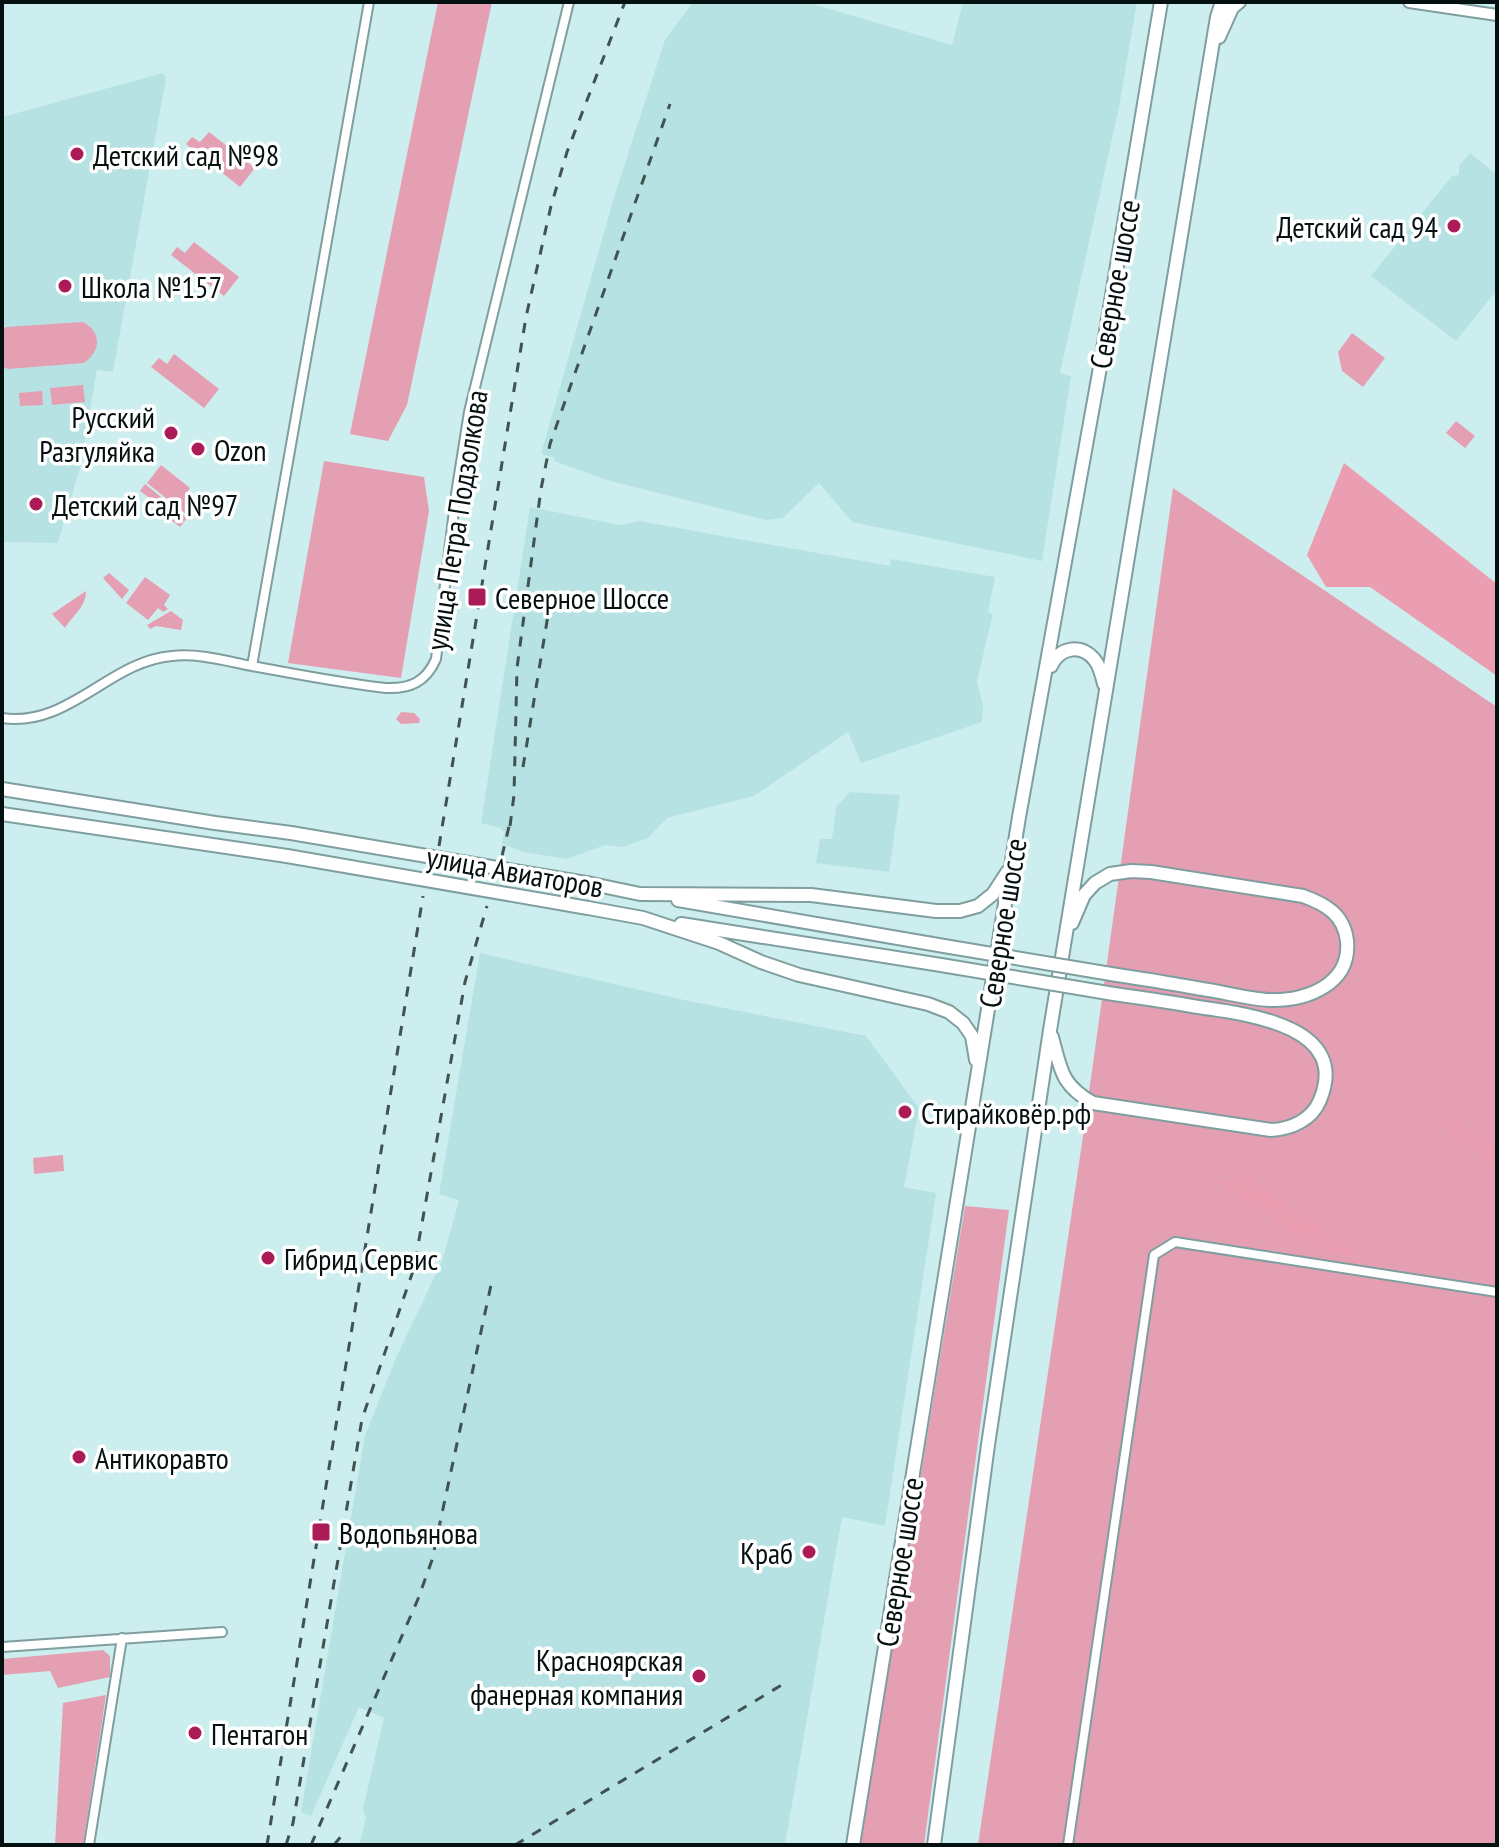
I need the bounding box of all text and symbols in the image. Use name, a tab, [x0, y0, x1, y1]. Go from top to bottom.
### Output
place label: Детский сад №98	[93, 135, 279, 174]
marker: Детский сад №98	[68, 145, 86, 163]
street label: Северное шоссе	[1080, 196, 1148, 372]
place label: Детский сад 94	[1276, 207, 1438, 246]
marker: Детский сад 94	[1445, 217, 1463, 235]
place label: Школа №157	[81, 267, 222, 306]
marker: Школа №157	[56, 277, 74, 295]
street label: улица Петра Подзолкова	[416, 387, 496, 653]
place label: Русский Разгуляйка	[39, 397, 155, 470]
marker: Русский Разгуляйка	[162, 424, 180, 442]
place label: Ozon	[214, 430, 267, 469]
marker: Ozon	[189, 440, 207, 458]
place label: Детский сад №97	[52, 485, 238, 524]
marker: Детский сад №97	[27, 495, 45, 513]
place label: Северное Шоссе	[495, 578, 669, 617]
marker: Северное Шоссе	[466, 586, 488, 608]
street label: Северное шоссе	[969, 835, 1035, 1011]
street label: улица Авиаторов	[424, 836, 606, 906]
place label: Стирайковёр.рф	[921, 1093, 1091, 1132]
marker: Стирайковёр.рф	[896, 1103, 914, 1121]
place label: Гибрид Сервис	[284, 1239, 438, 1278]
marker: Гибрид Сервис	[259, 1249, 277, 1267]
place label: Антикоравто	[95, 1438, 229, 1477]
marker: Антикоравто	[70, 1448, 88, 1466]
street label: Северное шоссе	[866, 1474, 932, 1650]
place label: Водопьянова	[339, 1513, 478, 1552]
marker: Водопьянова	[310, 1521, 332, 1543]
place label: Краб	[740, 1533, 793, 1572]
marker: Краб	[800, 1543, 818, 1561]
place label: Красноярская фанерная компания	[470, 1640, 683, 1713]
marker: Красноярская фанерная компания	[690, 1667, 708, 1685]
place label: Пентагон	[211, 1714, 308, 1753]
marker: Пентагон	[186, 1724, 204, 1742]

